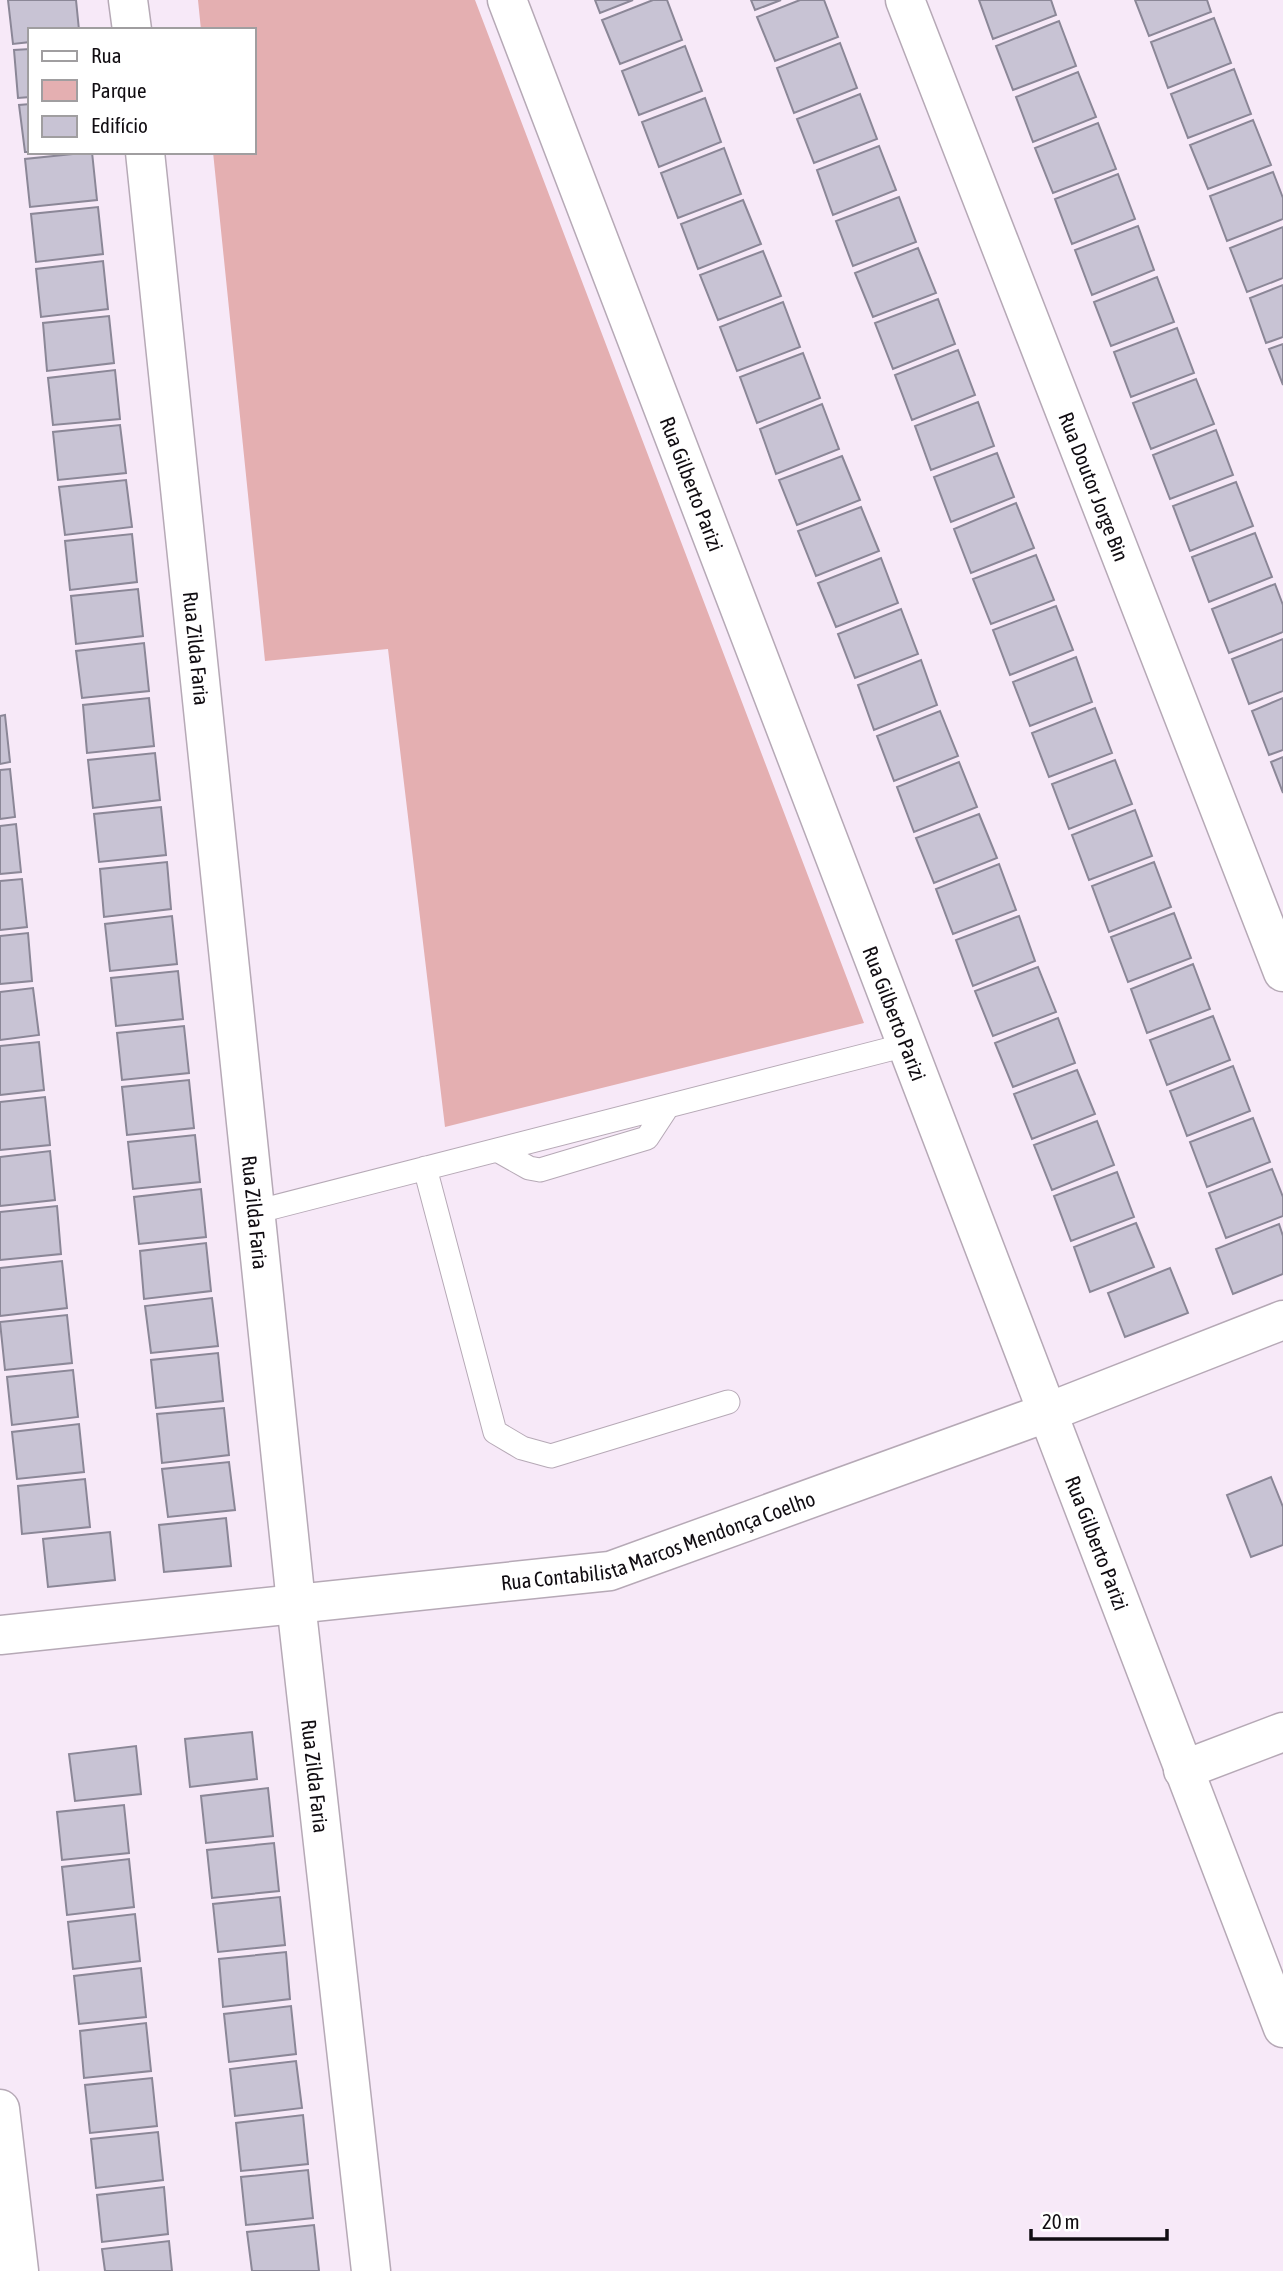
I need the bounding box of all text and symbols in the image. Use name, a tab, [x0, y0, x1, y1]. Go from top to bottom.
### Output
legend	[28, 28, 256, 154]
text: Rua	[91, 43, 121, 67]
text: Parque	[91, 78, 146, 102]
text: Edifício	[91, 113, 148, 137]
street label: Rua Doutor Jorge Bin	[1054, 408, 1134, 565]
street label: Rua Gilberto Parizi	[656, 413, 729, 554]
street label: Rua Zilda Faria	[179, 590, 214, 706]
street label: Rua Gilberto Parizi	[858, 943, 931, 1084]
street label: Rua Zilda Faria	[237, 1154, 273, 1270]
street label: Rua Gilberto Parizi	[1061, 1472, 1134, 1614]
street label: Rua Contabilista Marcos Mendonça Coelho	[500, 1486, 818, 1594]
street label: Rua Zilda Faria	[297, 1718, 334, 1834]
scale bar	[1031, 2198, 1168, 2242]
text: 20 m	[1042, 2209, 1080, 2233]

